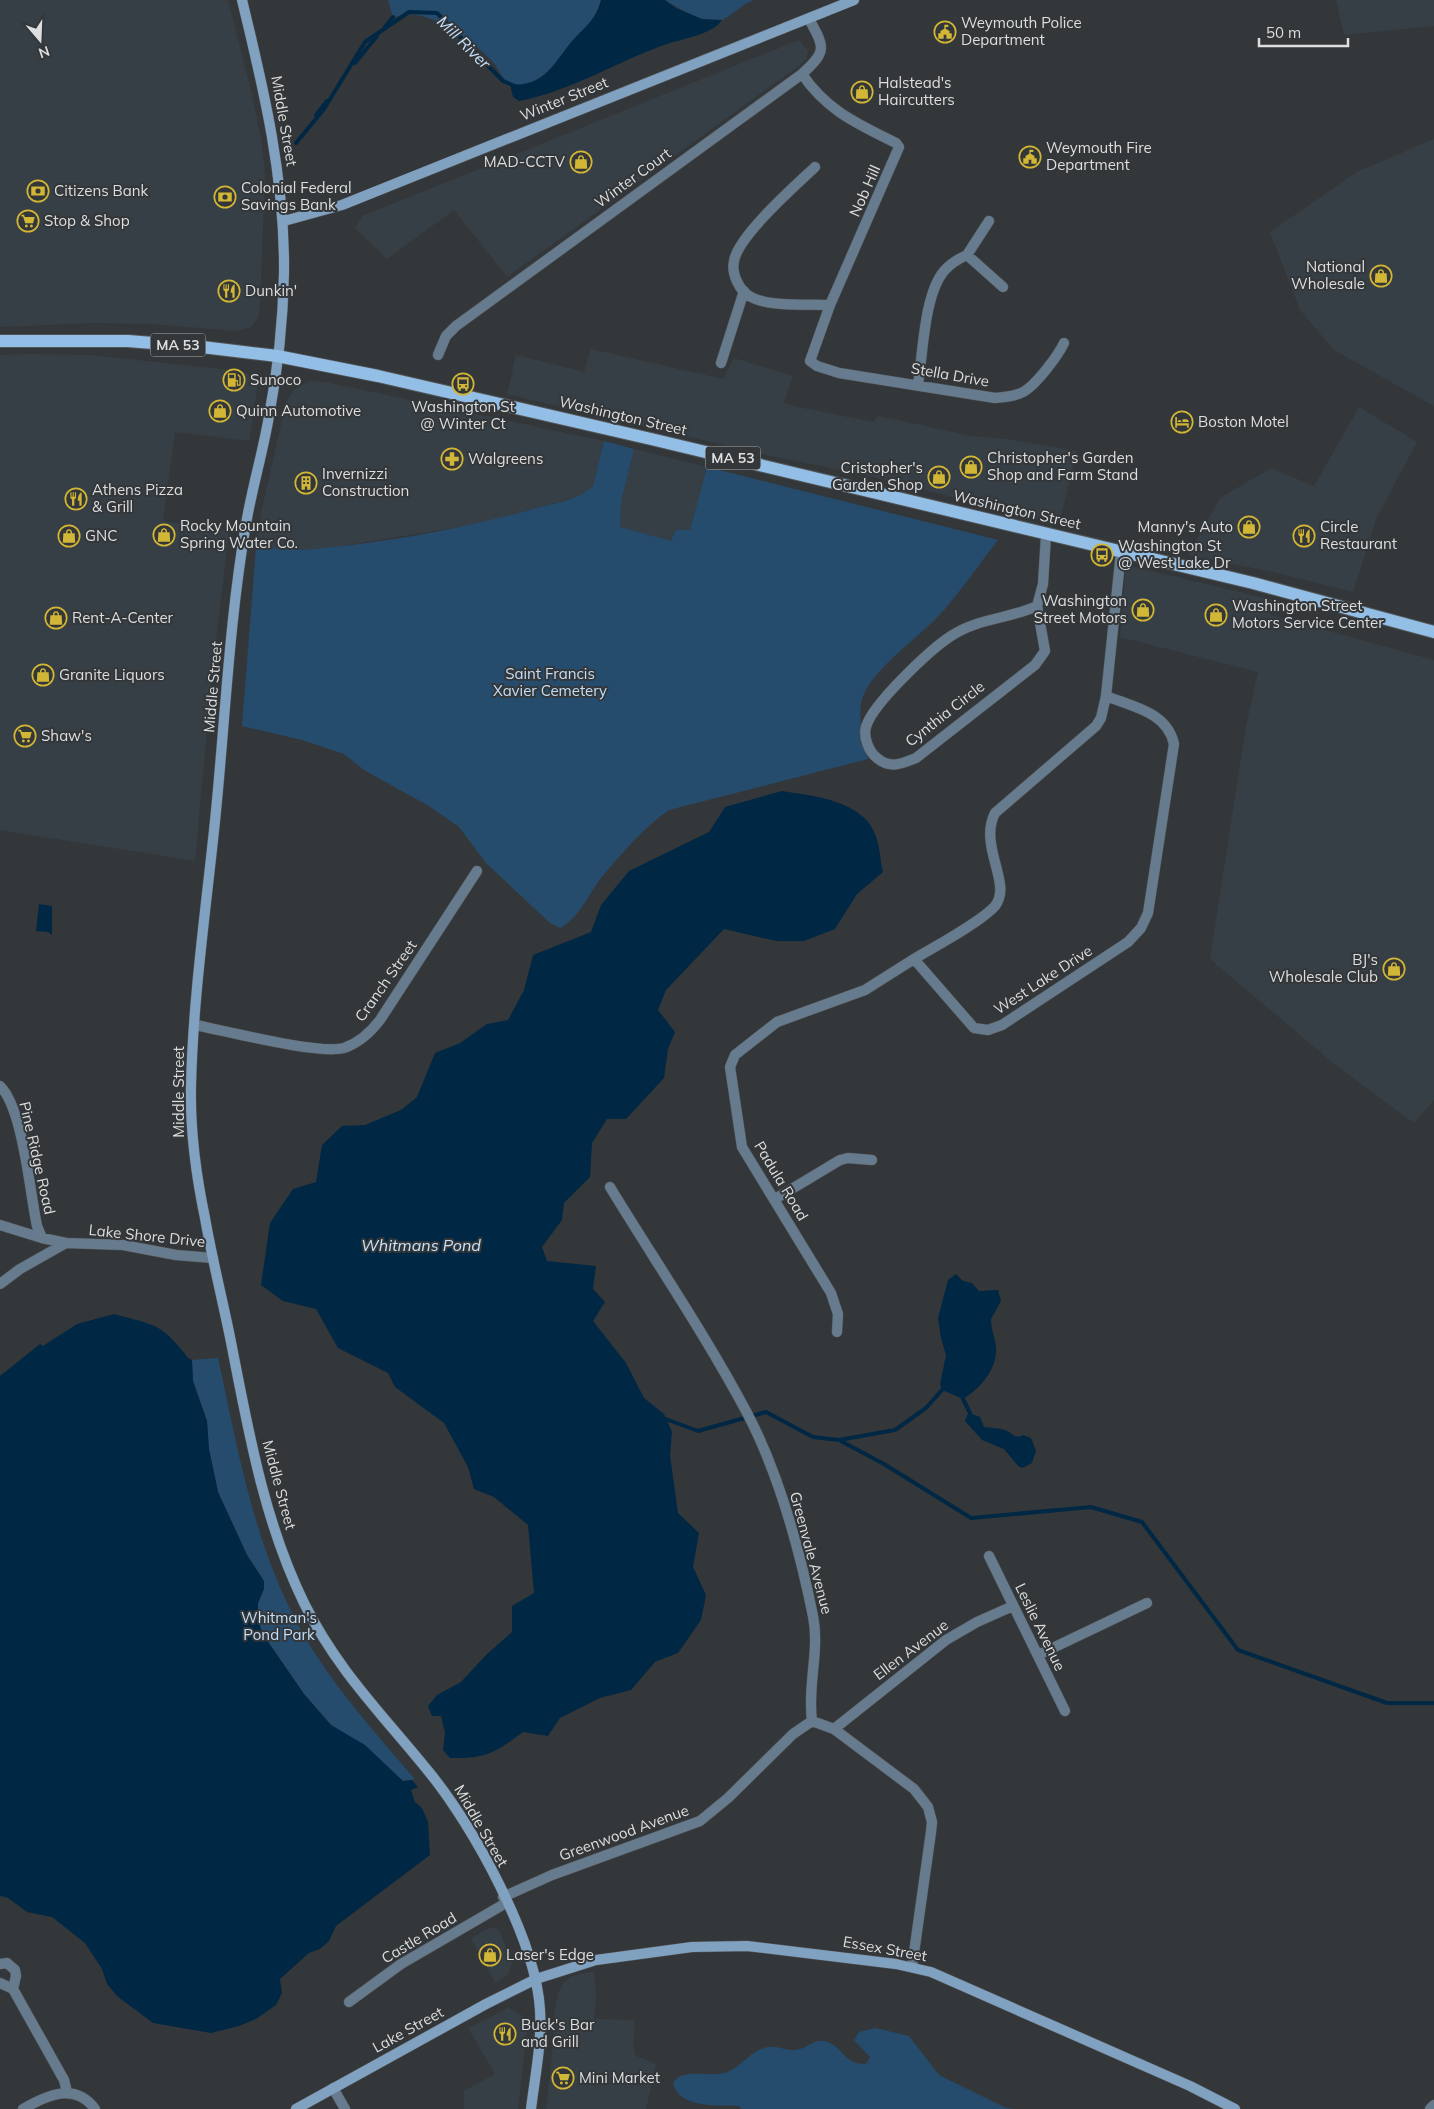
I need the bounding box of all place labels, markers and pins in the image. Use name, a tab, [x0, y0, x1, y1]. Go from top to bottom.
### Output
place label: Weymouth Police Department	[961, 13, 1082, 49]
public building icon: Weymouth Police Department	[933, 20, 957, 44]
place label: Halstead's Haircutters	[878, 73, 955, 109]
shop icon: Halstead's Haircutters	[850, 80, 874, 104]
place label: Weymouth Fire Department	[1046, 138, 1152, 174]
public building icon: Weymouth Fire Department	[1018, 145, 1042, 169]
shop icon: MAD-CCTV	[569, 150, 593, 174]
place label: MAD-CCTV	[484, 152, 566, 171]
place label: Colonial Federal Savings Bank	[241, 178, 352, 214]
bank icon: Citizens Bank	[26, 179, 50, 203]
place label: Citizens Bank	[54, 181, 149, 200]
bank icon: Colonial Federal Savings Bank	[213, 185, 237, 209]
supermarket icon: Stop & Shop	[16, 209, 40, 233]
place label: Stop & Shop	[44, 211, 130, 230]
place label: National Wholesale	[1291, 257, 1365, 293]
shop icon: National Wholesale	[1369, 264, 1393, 288]
restaurant icon: Dunkin'	[217, 279, 241, 303]
place label: Dunkin'	[245, 281, 297, 300]
fuel station icon: Sunoco	[222, 368, 246, 392]
place label: Sunoco	[250, 370, 301, 389]
bus stop icon: Washington St @ Winter Ct	[451, 372, 475, 396]
place label: Washington St @ Winter Ct	[411, 397, 515, 433]
shop icon: Quinn Automotive	[208, 399, 232, 423]
place label: Quinn Automotive	[236, 401, 361, 420]
hotel icon: Boston Motel	[1170, 410, 1194, 434]
place label: Boston Motel	[1198, 412, 1289, 431]
pharmacy icon: Walgreens	[440, 447, 464, 471]
place label: Christopher's Garden Shop and Farm Stand	[987, 448, 1138, 484]
place label: Walgreens	[468, 449, 543, 468]
shop icon: Christopher's Garden Shop and Farm Stand	[959, 455, 983, 479]
place label: Cristopher's Garden Shop	[832, 458, 923, 494]
place label: Invernizzi Construction	[322, 464, 409, 500]
shop icon: Cristopher's Garden Shop	[927, 465, 951, 489]
building icon: Invernizzi Construction	[294, 471, 318, 495]
place label: Athens Pizza & Grill	[92, 480, 183, 516]
restaurant icon: Athens Pizza & Grill	[64, 487, 88, 511]
shop icon: Manny's Auto	[1237, 515, 1261, 539]
place label: Rocky Mountain Spring Water Co.	[180, 516, 298, 552]
place label: Manny's Auto	[1138, 517, 1233, 536]
place label: Circle Restaurant	[1320, 517, 1397, 553]
shop icon: Rocky Mountain Spring Water Co.	[152, 523, 176, 547]
shop icon: GNC	[57, 524, 81, 548]
restaurant icon: Circle Restaurant	[1292, 524, 1316, 548]
place label: GNC	[85, 526, 117, 545]
place label: Washington St @ West Lake Dr	[1118, 536, 1231, 572]
bus stop icon: Washington St @ West Lake Dr	[1090, 543, 1114, 567]
place label: Washington Street Motors	[1034, 591, 1127, 627]
place label: Washington Street Motors Service Center	[1232, 596, 1384, 632]
shop icon: Washington Street Motors	[1131, 598, 1155, 622]
shop icon: Washington Street Motors Service Center	[1204, 603, 1228, 627]
shop icon: Rent-A-Center	[44, 606, 68, 630]
place label: Rent-A-Center	[72, 608, 174, 627]
shop icon: Granite Liquors	[31, 663, 55, 687]
place label: Granite Liquors	[59, 665, 165, 684]
supermarket icon: Shaw's	[13, 724, 37, 748]
place label: Shaw's	[41, 726, 92, 745]
place label: BJ's Wholesale Club	[1269, 950, 1378, 986]
shop icon: BJ's Wholesale Club	[1382, 957, 1406, 981]
shop icon: Laser's Edge	[478, 1943, 502, 1967]
place label: Laser's Edge	[506, 1945, 594, 1964]
place label: Buck's Bar and Grill	[521, 2015, 595, 2051]
restaurant icon: Buck's Bar and Grill	[493, 2022, 517, 2046]
supermarket icon: Mini Market	[551, 2066, 575, 2090]
place label: Mini Market	[579, 2068, 660, 2087]

